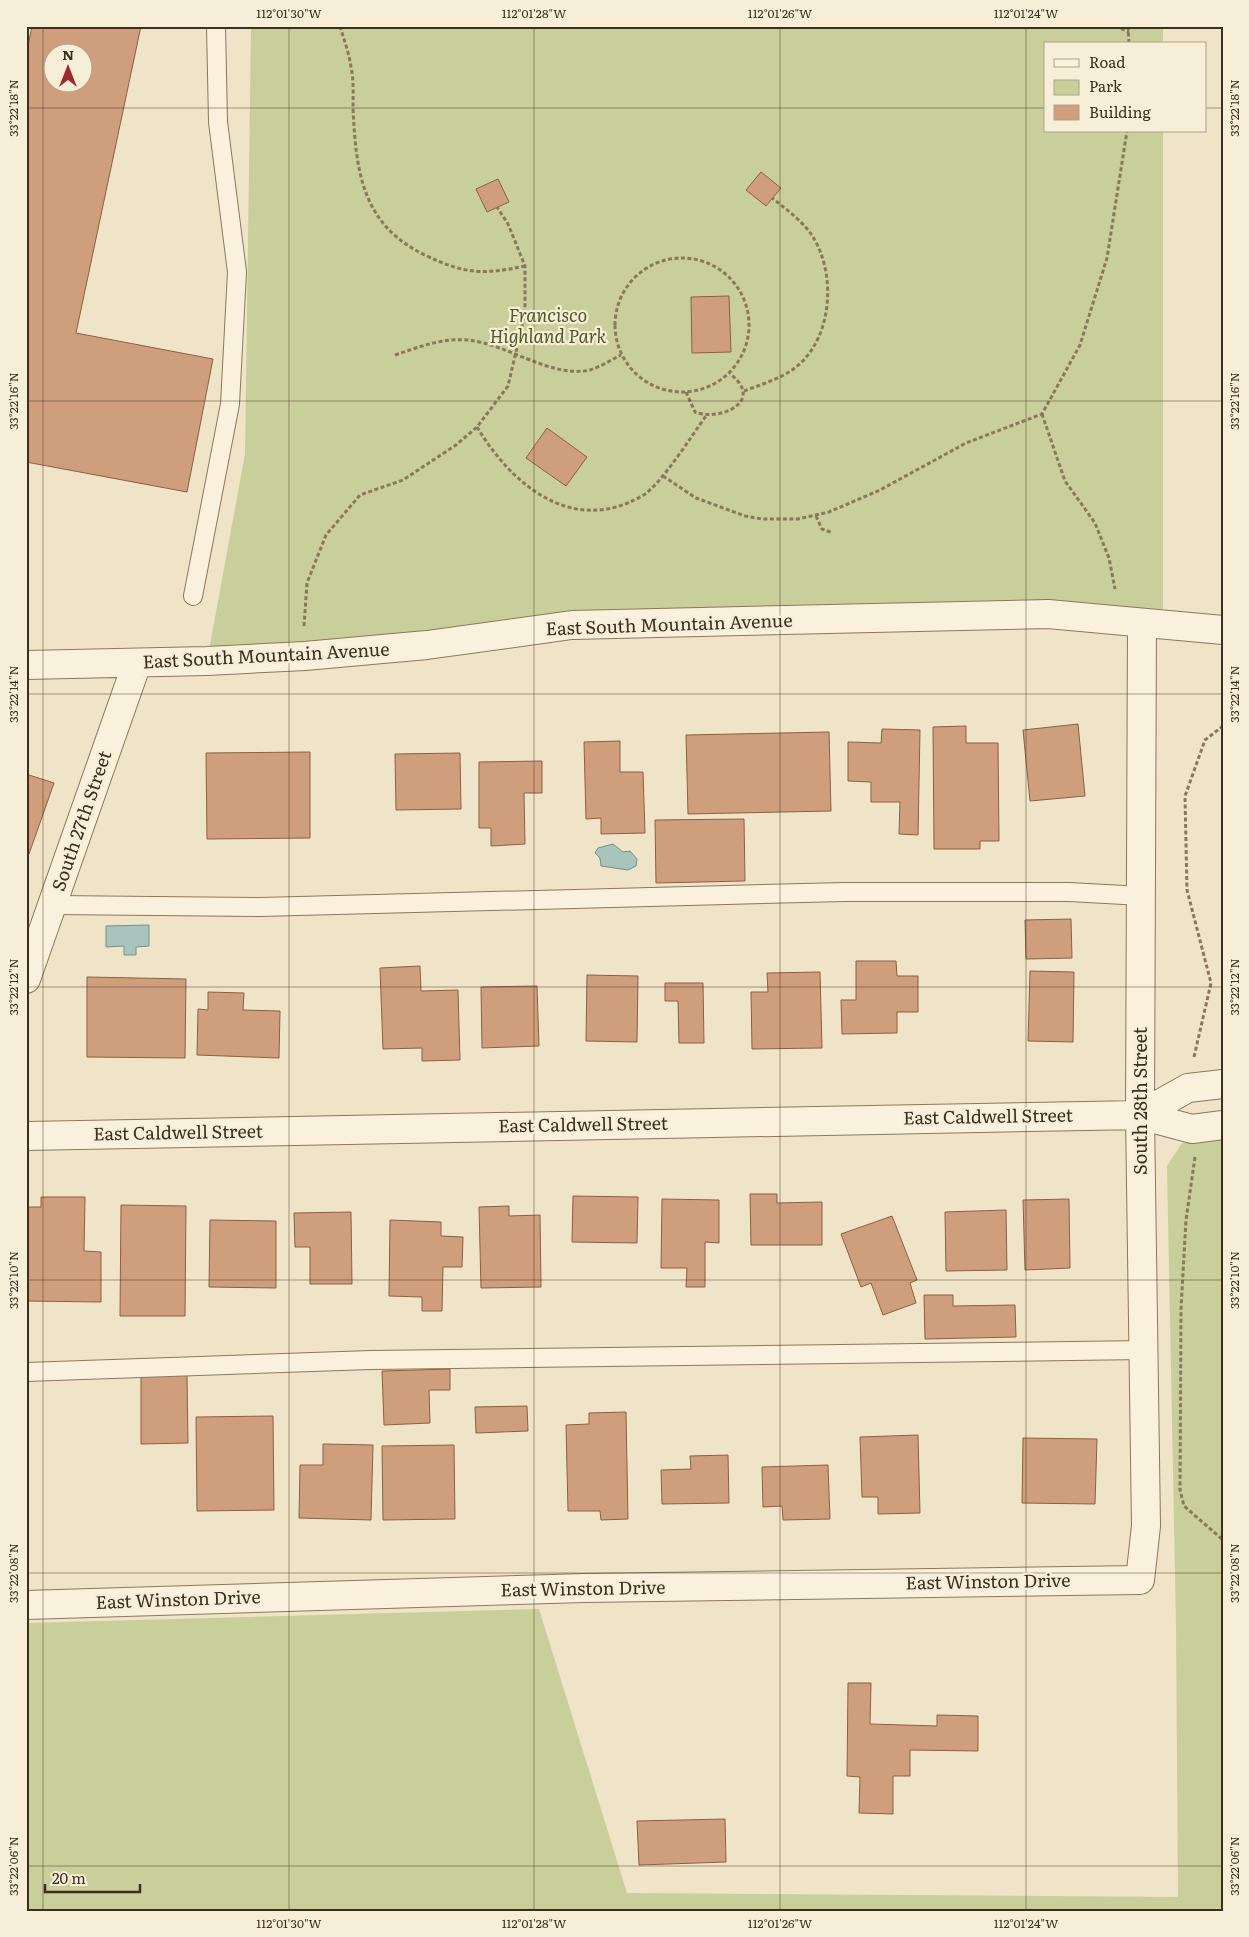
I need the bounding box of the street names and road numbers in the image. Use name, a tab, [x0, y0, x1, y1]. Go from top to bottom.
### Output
street label: East South Mountain Avenue	[545, 606, 793, 641]
street label: East South Mountain Avenue	[142, 635, 390, 674]
street label: South 27th Street	[44, 746, 118, 895]
street label: South 28th Street	[1126, 1026, 1153, 1175]
street label: East Caldwell Street	[903, 1101, 1074, 1130]
street label: East Caldwell Street	[498, 1109, 669, 1138]
street label: East Caldwell Street	[93, 1117, 264, 1146]
street label: East Winston Drive	[905, 1566, 1071, 1595]
street label: East Winston Drive	[500, 1573, 666, 1602]
street label: East Winston Drive	[95, 1582, 261, 1615]

